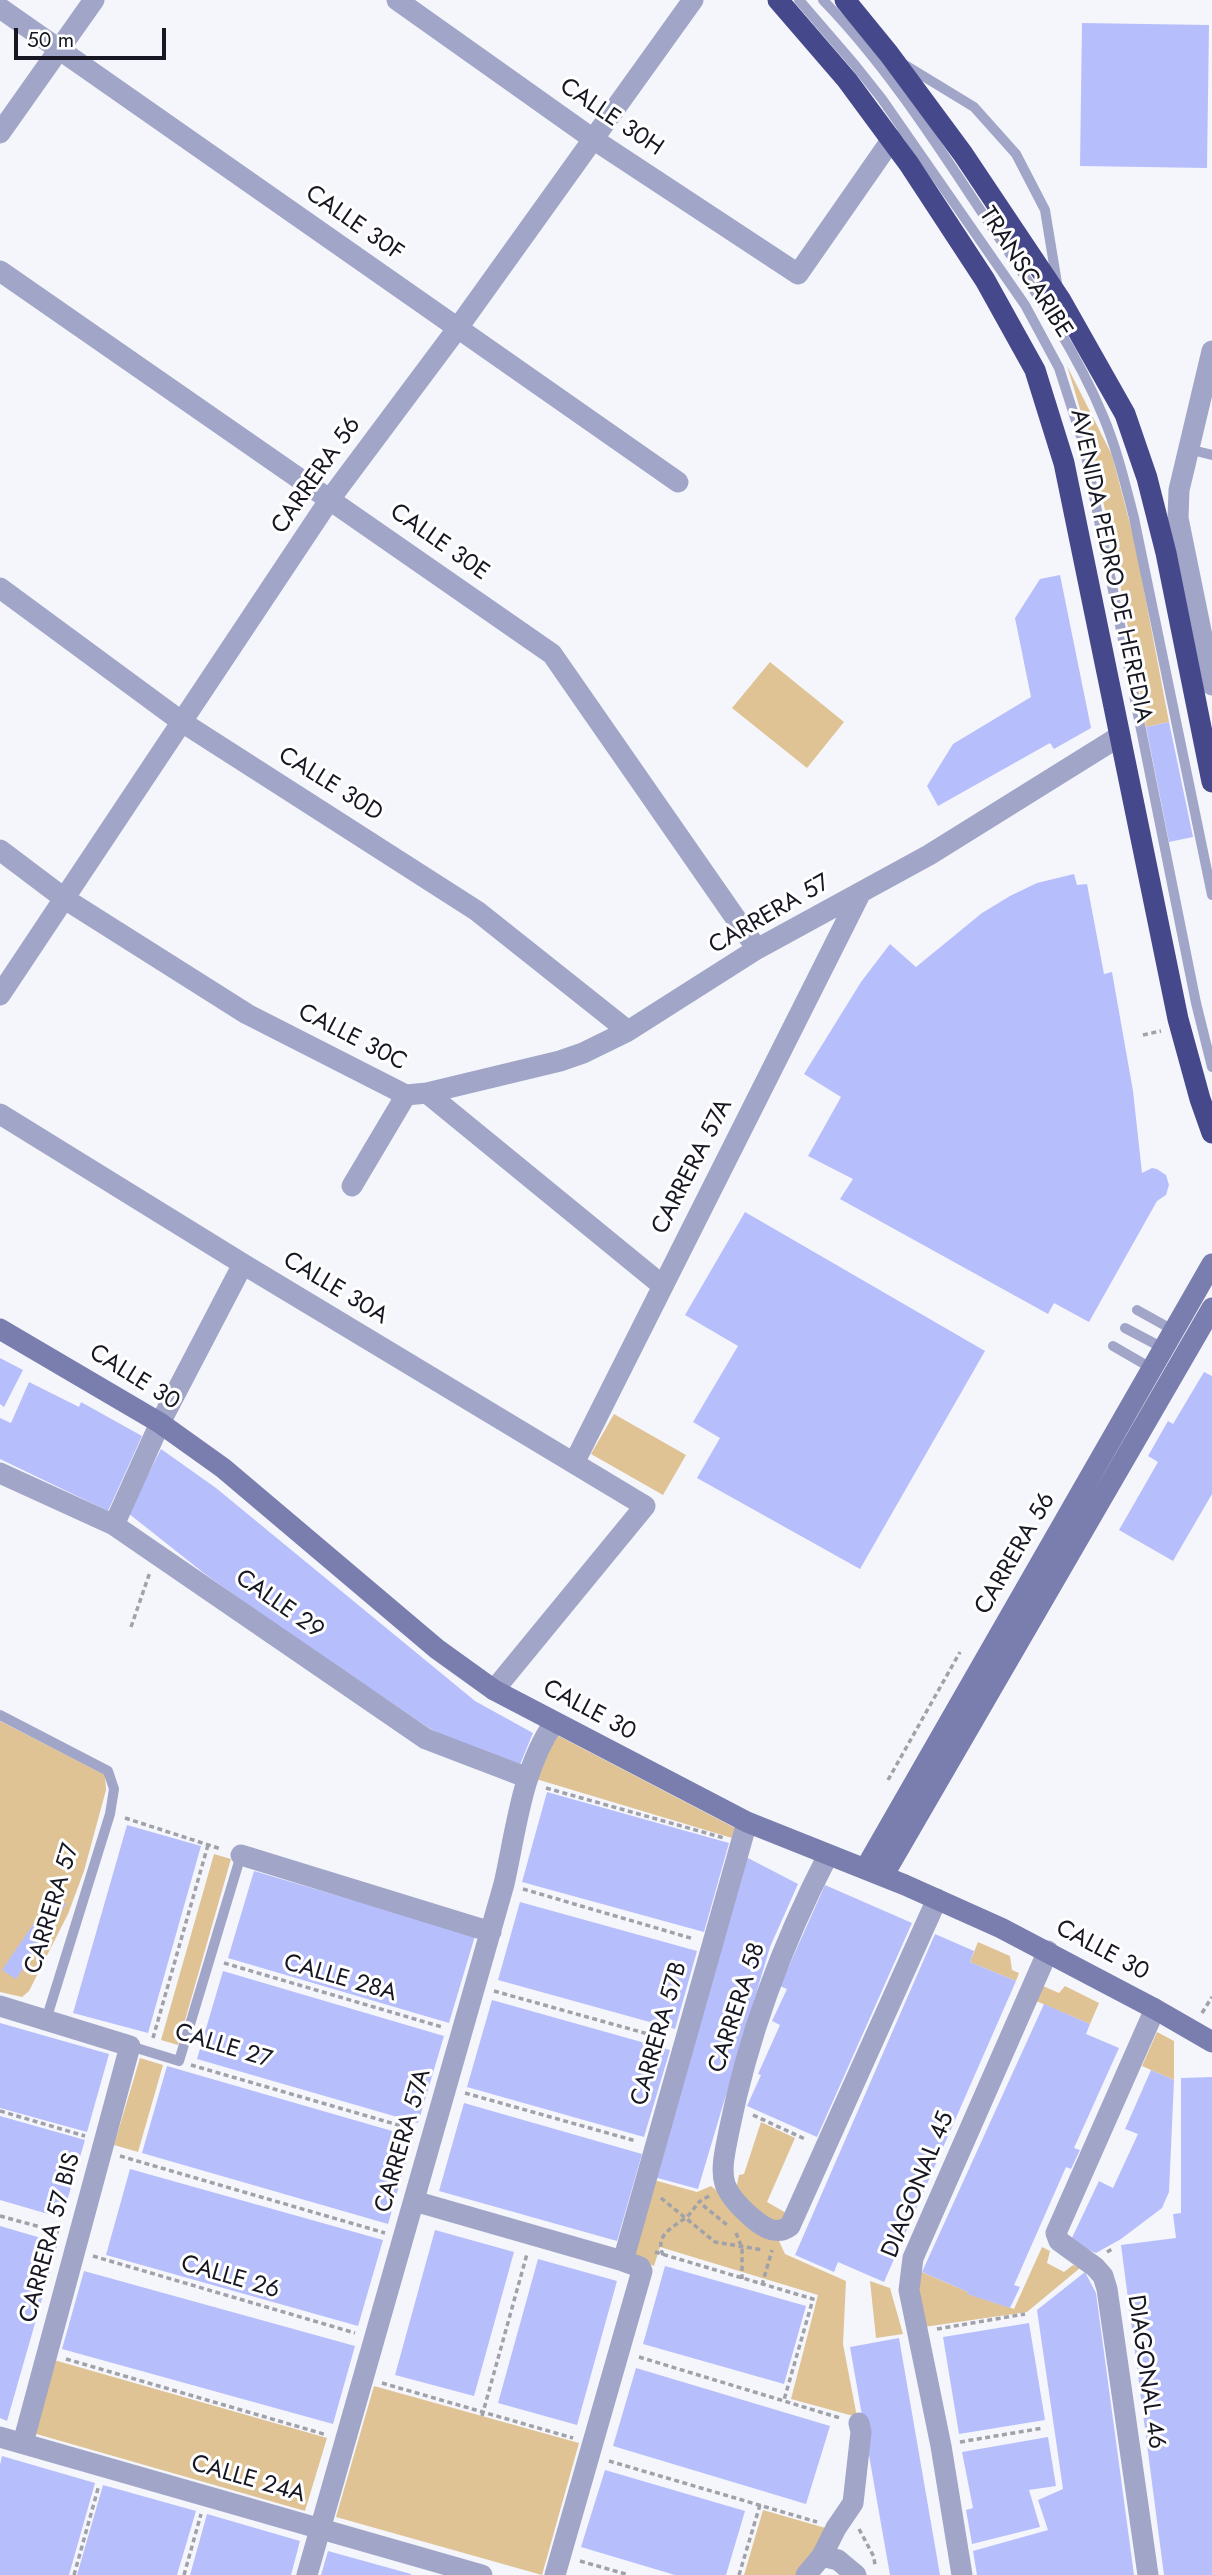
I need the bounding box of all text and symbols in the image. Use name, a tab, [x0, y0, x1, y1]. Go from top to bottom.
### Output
scale bar	[18, 14, 170, 58]
text: 50 m	[27, 25, 74, 55]
street label: CALLE 30H	[554, 73, 668, 163]
street label: CALLE 30F	[299, 180, 409, 268]
street label: TRANSCARIBE	[972, 202, 1078, 344]
street label: AVENIDA PEDRO DE HEREDIA	[1063, 407, 1157, 725]
street label: CARRERA 56	[266, 412, 368, 540]
street label: CALLE 30E	[384, 498, 494, 588]
street label: CALLE 30D	[272, 742, 388, 828]
street label: CARRERA 57	[705, 869, 835, 961]
street label: CALLE 30C	[293, 998, 411, 1078]
street label: CARRERA 57A	[647, 1095, 739, 1239]
street label: CALLE 30A	[277, 1246, 393, 1332]
street label: CALLE 30	[83, 1339, 185, 1417]
street label: CARRERA 56	[970, 1488, 1062, 1620]
street label: CALLE 29	[229, 1564, 329, 1646]
street label: CALLE 30	[537, 1674, 641, 1748]
street label: CARRERA 57	[20, 1840, 86, 1978]
street label: CALLE 30	[1050, 1914, 1154, 1988]
street label: CARRERA 58	[703, 1939, 773, 2077]
street label: CALLE 28A	[280, 1949, 400, 2009]
street label: CARRERA 57B	[626, 1959, 694, 2109]
street label: CALLE 27	[171, 2019, 275, 2075]
street label: CARRERA 57A	[370, 2066, 438, 2216]
street label: DIAGONAL 45	[877, 2108, 961, 2262]
street label: CARRERA 57 BIS	[15, 2150, 87, 2326]
street label: CALLE 26	[177, 2250, 283, 2306]
street label: DIAGONAL 46	[1120, 2293, 1170, 2451]
street label: CALLE 24A	[188, 2450, 308, 2510]

